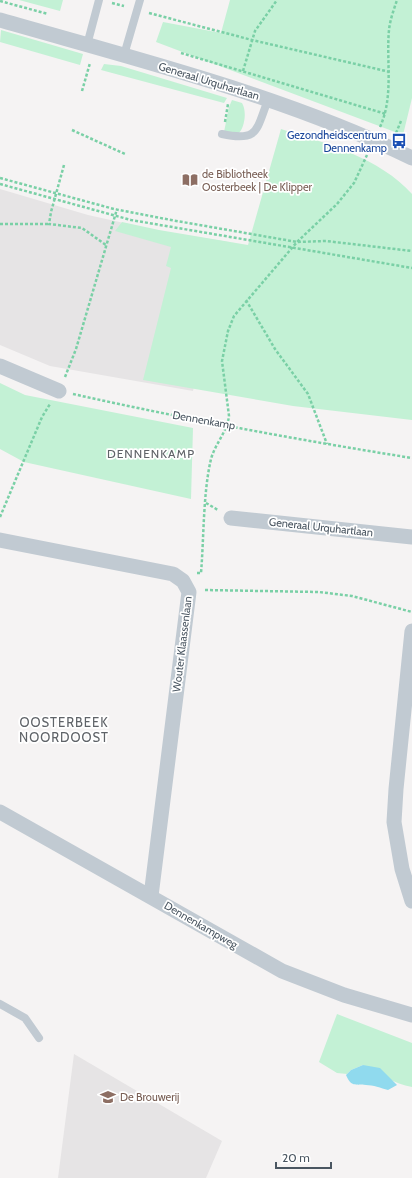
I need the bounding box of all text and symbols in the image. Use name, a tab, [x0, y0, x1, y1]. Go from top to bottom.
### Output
street label: Generaal Urquhartlaan	[157, 59, 261, 103]
place label: Gezondheidscentrum Dennenkamp	[287, 128, 387, 155]
bus stop icon: Gezondheidscentrum Dennenkamp	[390, 132, 408, 150]
place label: de Bibliotheek Oosterbeek | De Klipper	[202, 167, 313, 194]
library icon: de Bibliotheek Oosterbeek | De Klipper	[181, 171, 199, 189]
street label: Dennenkamp	[171, 408, 237, 432]
district label: DENNENKAMP	[107, 446, 195, 461]
street label: Generaal Urquhartlaan	[268, 515, 374, 539]
street label: Wouter Klaassenlaan	[169, 595, 195, 693]
district label: OOSTERBEEK NOORDOOST	[19, 714, 109, 745]
street label: Dennenkampweg	[162, 898, 241, 952]
school or university icon: De Brouwerij	[99, 1088, 117, 1106]
place label: De Brouwerij	[120, 1090, 179, 1104]
scale bar	[276, 1144, 331, 1170]
text: 20 m	[282, 1150, 310, 1165]

